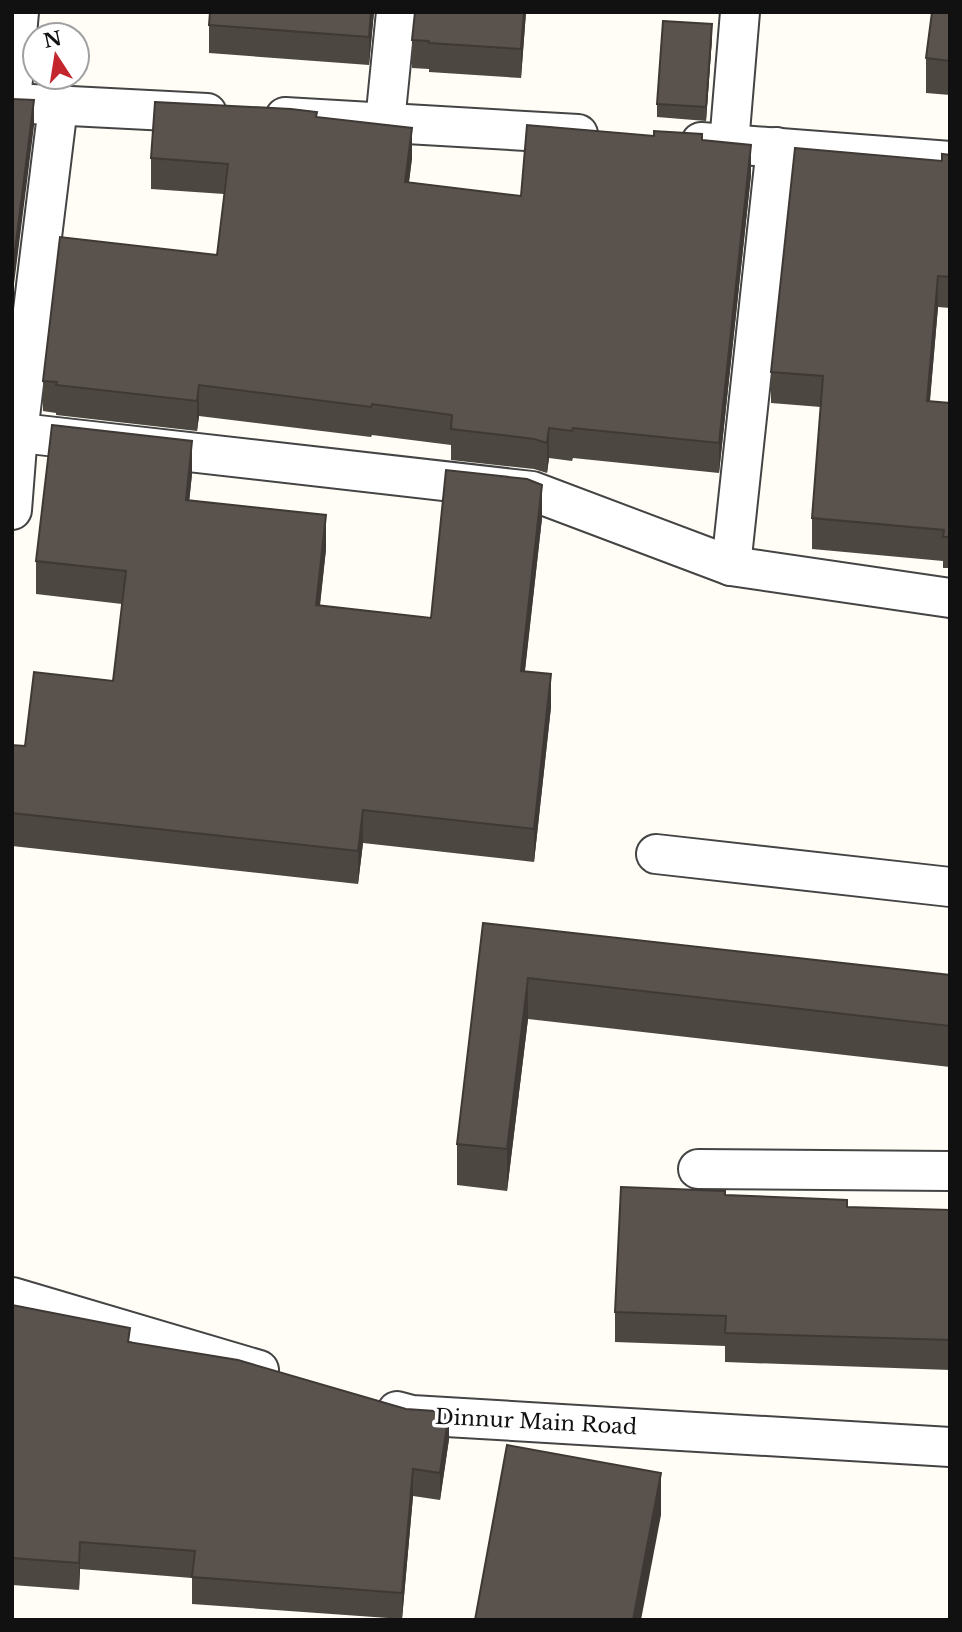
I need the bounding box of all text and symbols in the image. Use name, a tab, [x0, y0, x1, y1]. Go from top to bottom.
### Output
north arrow	[21, 21, 91, 91]
text: N	[41, 27, 64, 53]
street label: Dinnur Main Road	[434, 1404, 638, 1440]

